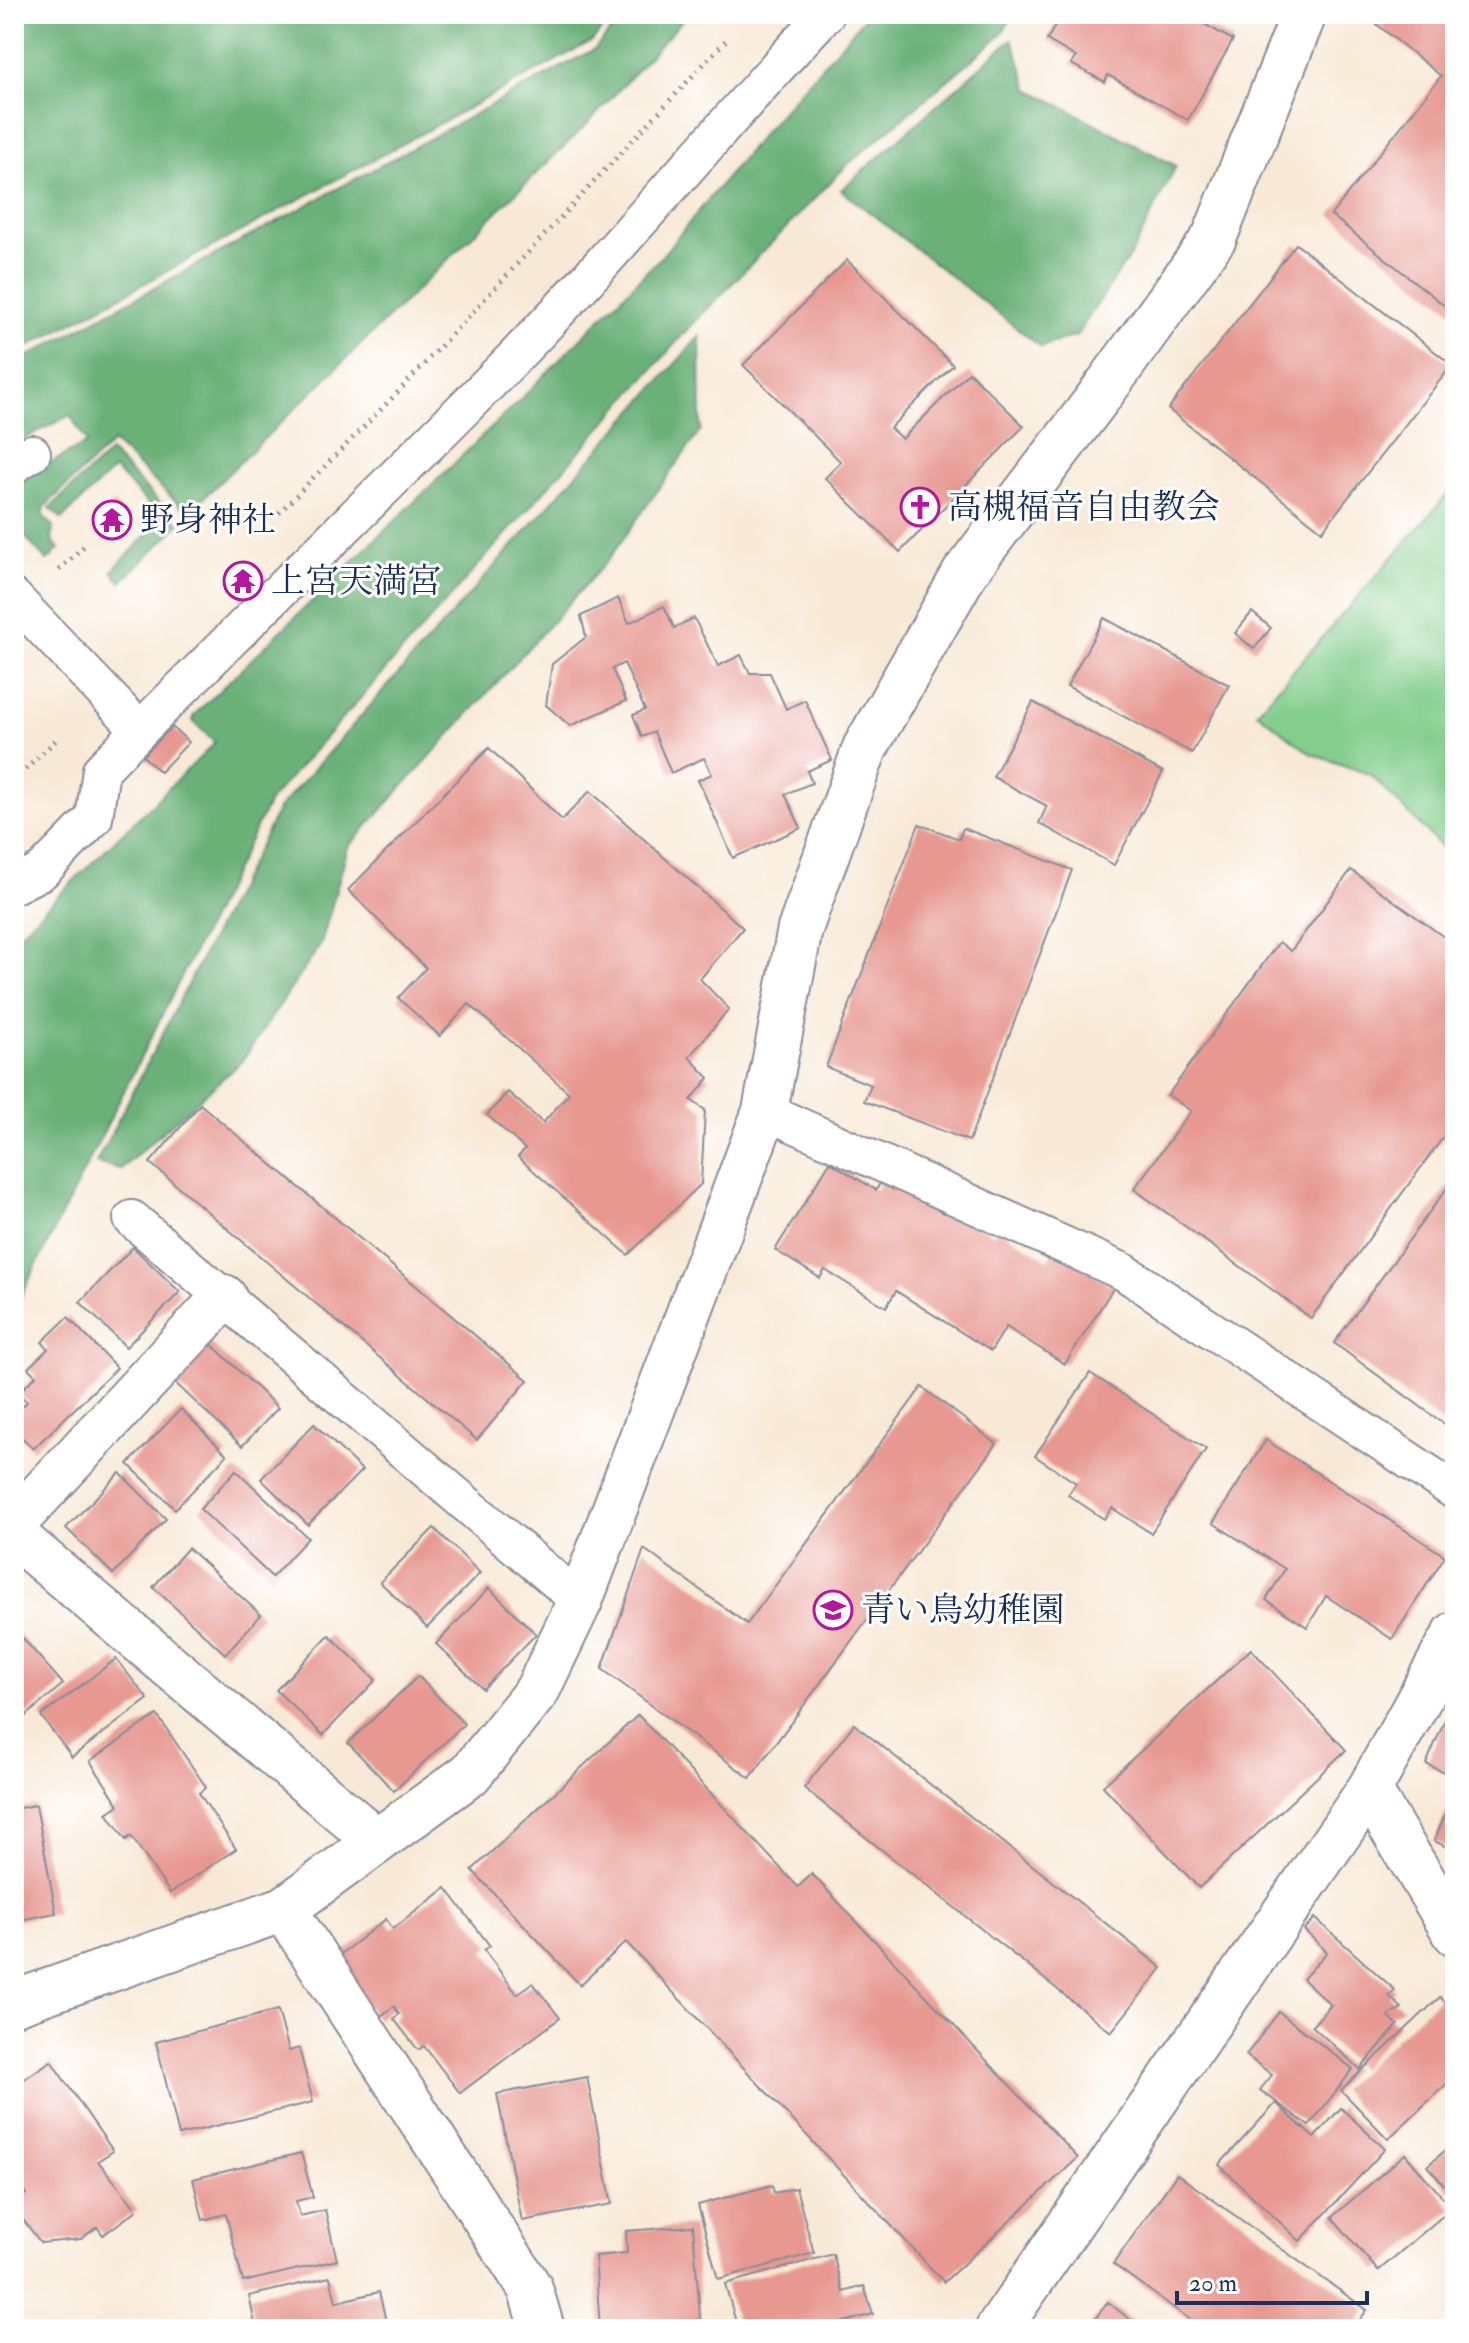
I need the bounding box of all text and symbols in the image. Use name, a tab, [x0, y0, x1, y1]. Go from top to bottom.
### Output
church icon: 高槻福音自由教会	[899, 486, 941, 528]
place label: 高槻福音自由教会	[948, 486, 1220, 529]
temple icon: 野身神社	[91, 499, 133, 541]
place label: 野身神社	[140, 499, 276, 542]
temple icon: 上宮天満宮	[222, 560, 264, 602]
place label: 上宮天満宮	[271, 560, 441, 603]
school or university icon: 青い鳥幼稚園	[812, 1589, 854, 1631]
place label: 青い鳥幼稚園	[861, 1589, 1065, 1632]
scale bar	[1177, 2255, 1367, 2305]
text: 20 m	[1189, 2268, 1238, 2299]

